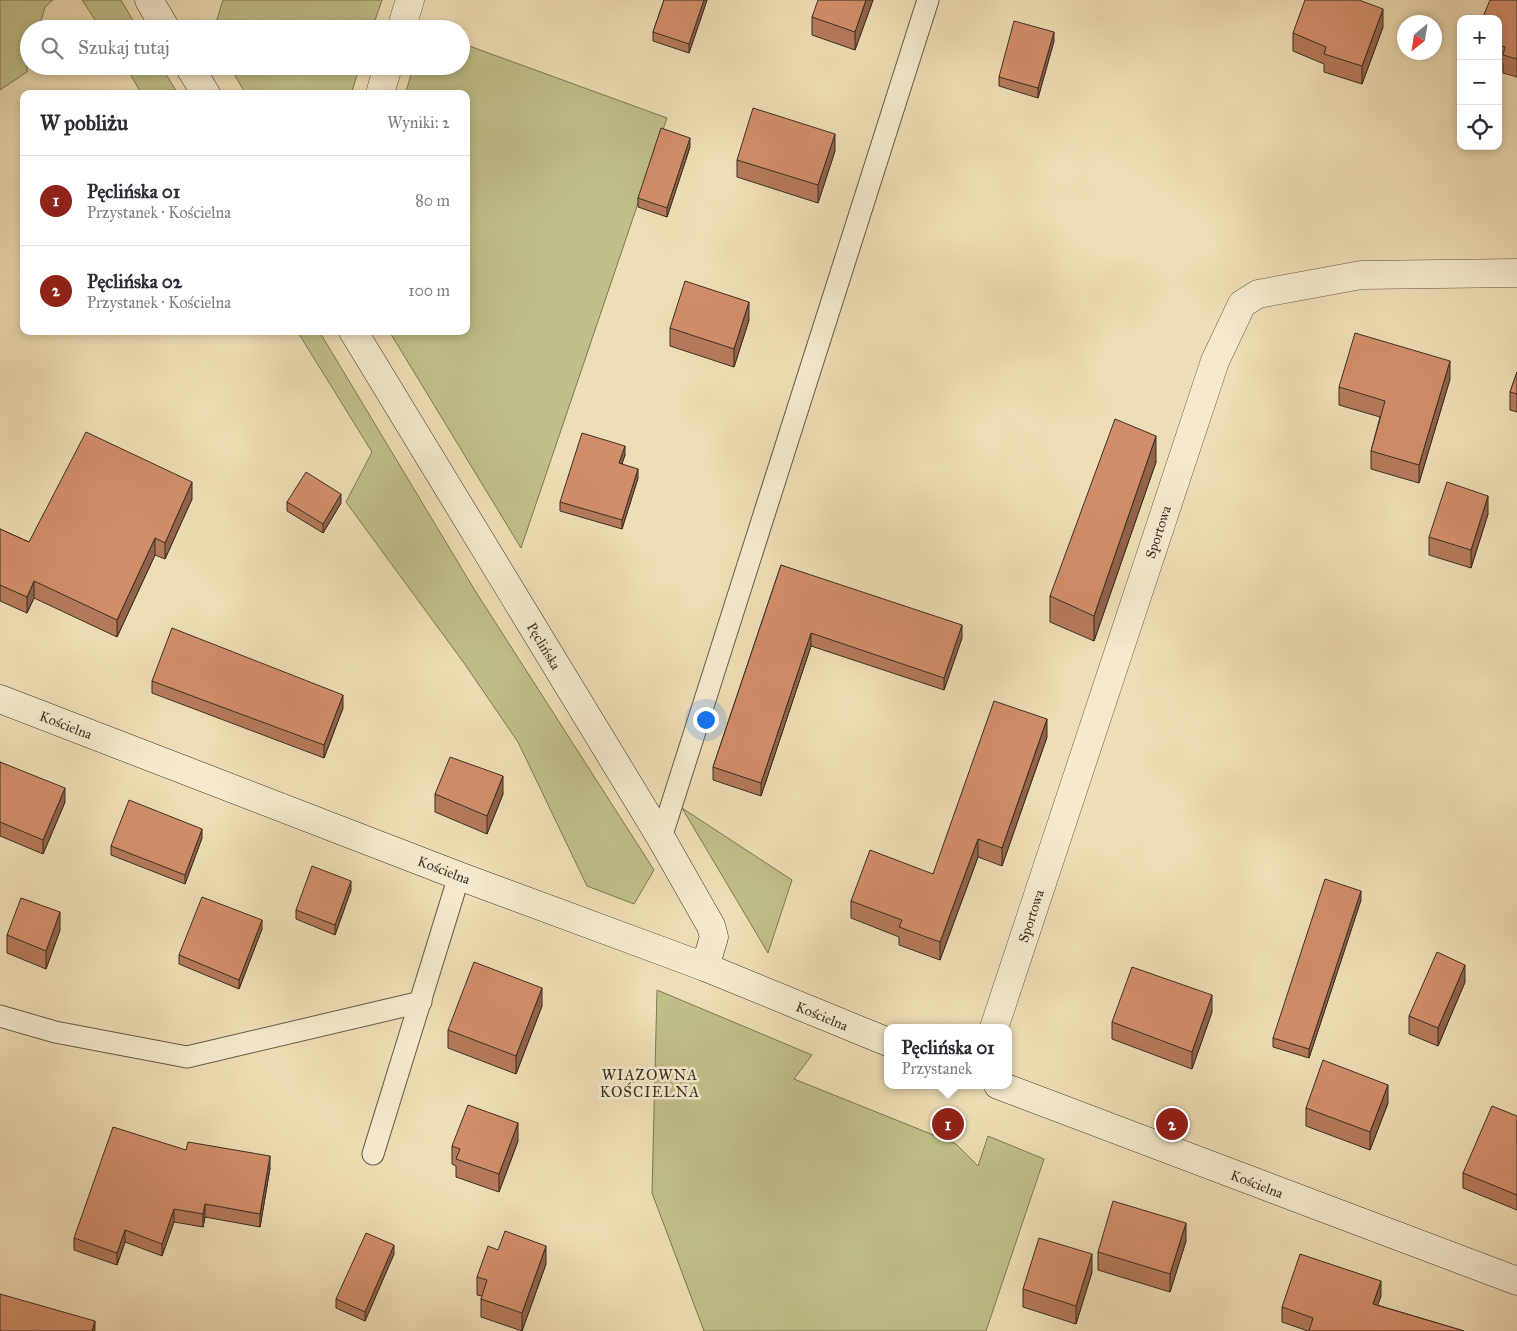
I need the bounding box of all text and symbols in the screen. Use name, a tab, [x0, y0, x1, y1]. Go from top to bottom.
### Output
north arrow	[1397, 15, 1442, 60]
map controls	[1457, 15, 1502, 150]
button: +	[1457, 15, 1502, 60]
search box	[20, 20, 470, 75]
icon: search	[38, 34, 66, 62]
text: Szukaj tutaj	[78, 36, 170, 59]
button: −	[1457, 60, 1502, 105]
button: locate	[1457, 105, 1502, 150]
text: W pobliżu	[40, 110, 128, 136]
text: Wyniki: 2	[387, 113, 450, 132]
text: Pęclińska 01	[87, 180, 180, 203]
text: 1	[53, 191, 59, 210]
text: 80 m	[415, 191, 450, 210]
text: Przystanek · Kościelna	[87, 203, 231, 222]
text: Pęclińska 02	[87, 270, 182, 293]
text: 2	[52, 281, 60, 300]
text: 100 m	[408, 281, 450, 300]
text: Przystanek · Kościelna	[87, 293, 231, 312]
street label: Sportowa	[1142, 504, 1175, 561]
street label: Pęclińska	[523, 620, 564, 673]
your location	[693, 707, 719, 733]
street label: Kościelna	[37, 708, 95, 743]
street label: Kościelna	[415, 853, 473, 888]
street label: Sportowa	[1015, 888, 1048, 945]
street label: Kościelna	[793, 998, 850, 1035]
popup	[884, 1024, 1012, 1089]
text: Pęclińska 01	[901, 1036, 995, 1059]
text: Przystanek	[901, 1059, 972, 1078]
district label: WIĄZOWNA KOŚCIELNA	[600, 1066, 700, 1101]
pin: 1	[932, 1105, 964, 1143]
pin: 2	[1156, 1105, 1188, 1143]
street label: Kościelna	[1228, 1167, 1286, 1202]

